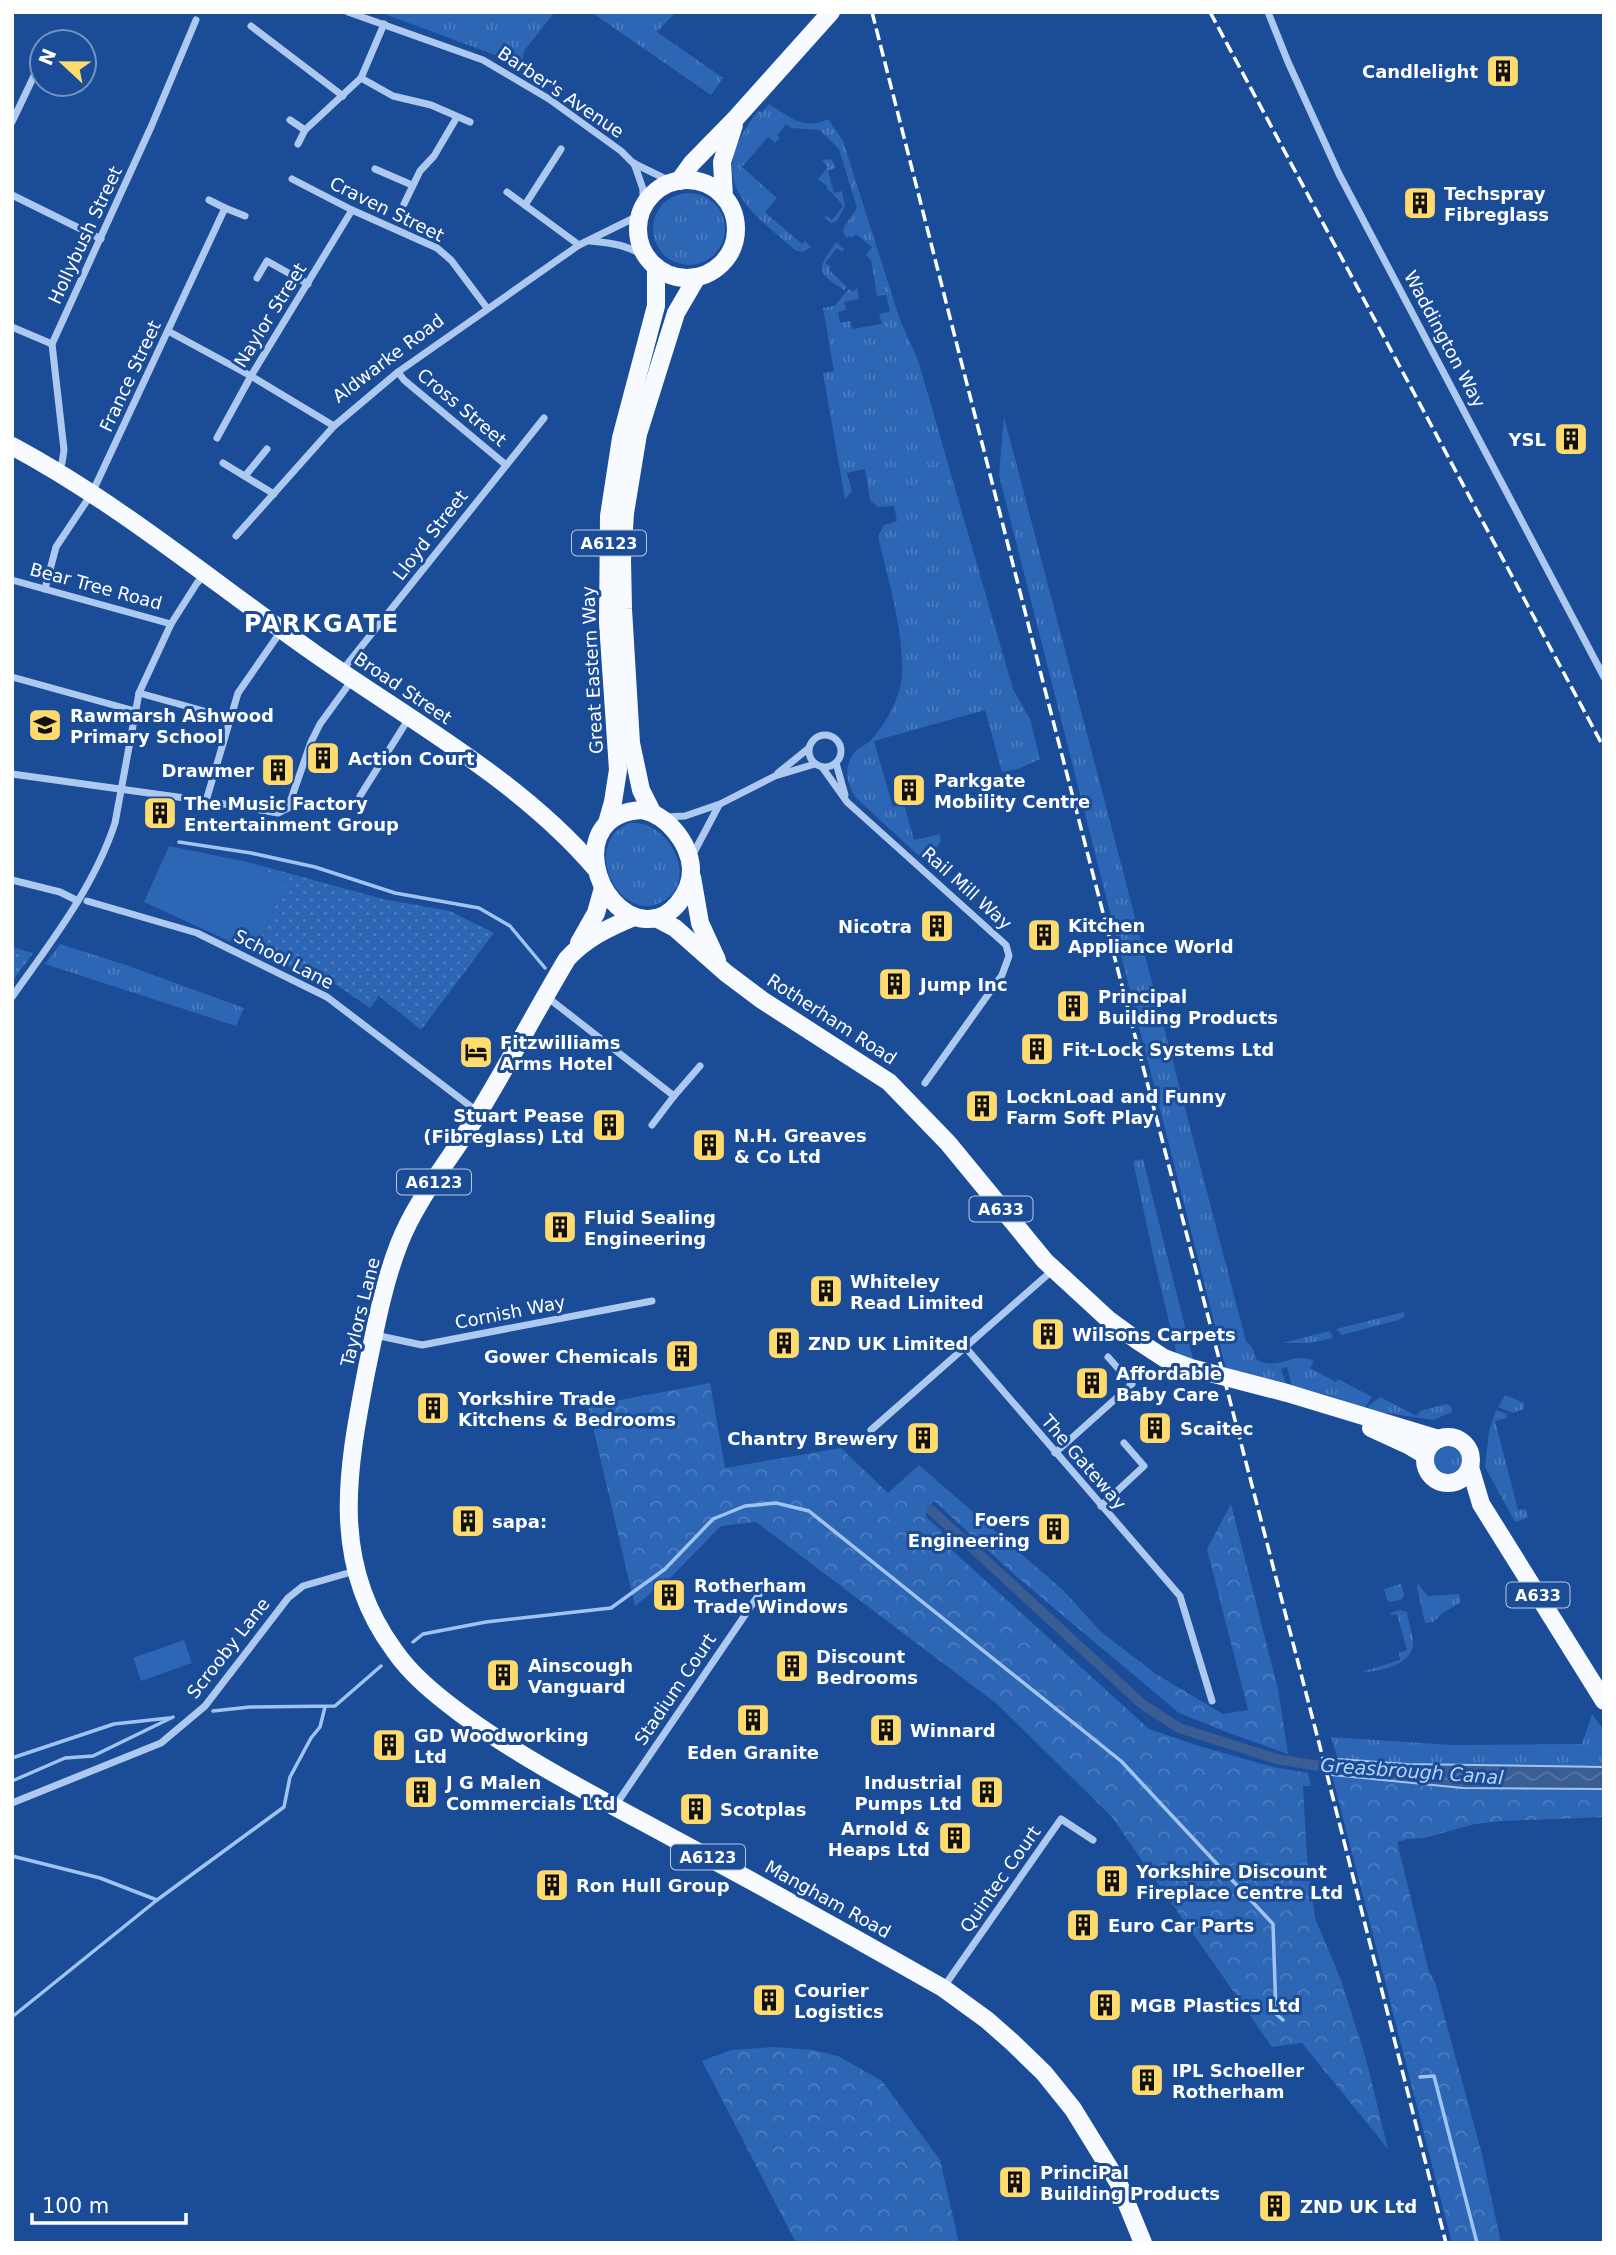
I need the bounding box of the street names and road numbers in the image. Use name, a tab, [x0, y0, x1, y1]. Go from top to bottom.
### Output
street label: Barber's Avenue	[494, 42, 628, 142]
street label: Hollybush Street	[44, 163, 126, 307]
street label: Craven Street	[326, 172, 448, 246]
street label: Naylor Street	[230, 259, 310, 371]
street label: Waddington Way	[1400, 267, 1490, 411]
street label: Aldwarke Road	[328, 309, 448, 407]
street label: France Street	[95, 317, 165, 435]
street label: Cross Street	[413, 364, 511, 450]
street label: Lloyd Street	[388, 486, 472, 584]
road number: A6123	[572, 530, 646, 556]
street label: Bear Tree Road	[28, 558, 164, 614]
street label: Great Eastern Way	[577, 585, 607, 755]
street label: Broad Street	[350, 648, 456, 728]
street label: Rail Mill Way	[918, 842, 1016, 934]
street label: School Lane	[231, 925, 337, 993]
street label: Rotherham Road	[763, 969, 901, 1069]
road number: A6123	[397, 1170, 471, 1194]
road number: A633	[970, 1196, 1032, 1222]
street label: Taylors Lane	[336, 1255, 384, 1370]
street label: Cornish Way	[453, 1291, 567, 1333]
street label: The Gateway	[1036, 1410, 1131, 1514]
road number: A633	[1506, 1582, 1570, 1608]
street label: Scrooby Lane	[182, 1594, 274, 1702]
street label: Stadium Court	[630, 1629, 720, 1749]
street label: Quintec Court	[955, 1822, 1045, 1936]
road number: A6123	[671, 1844, 745, 1870]
street label: Mangham Road	[762, 1856, 894, 1942]

